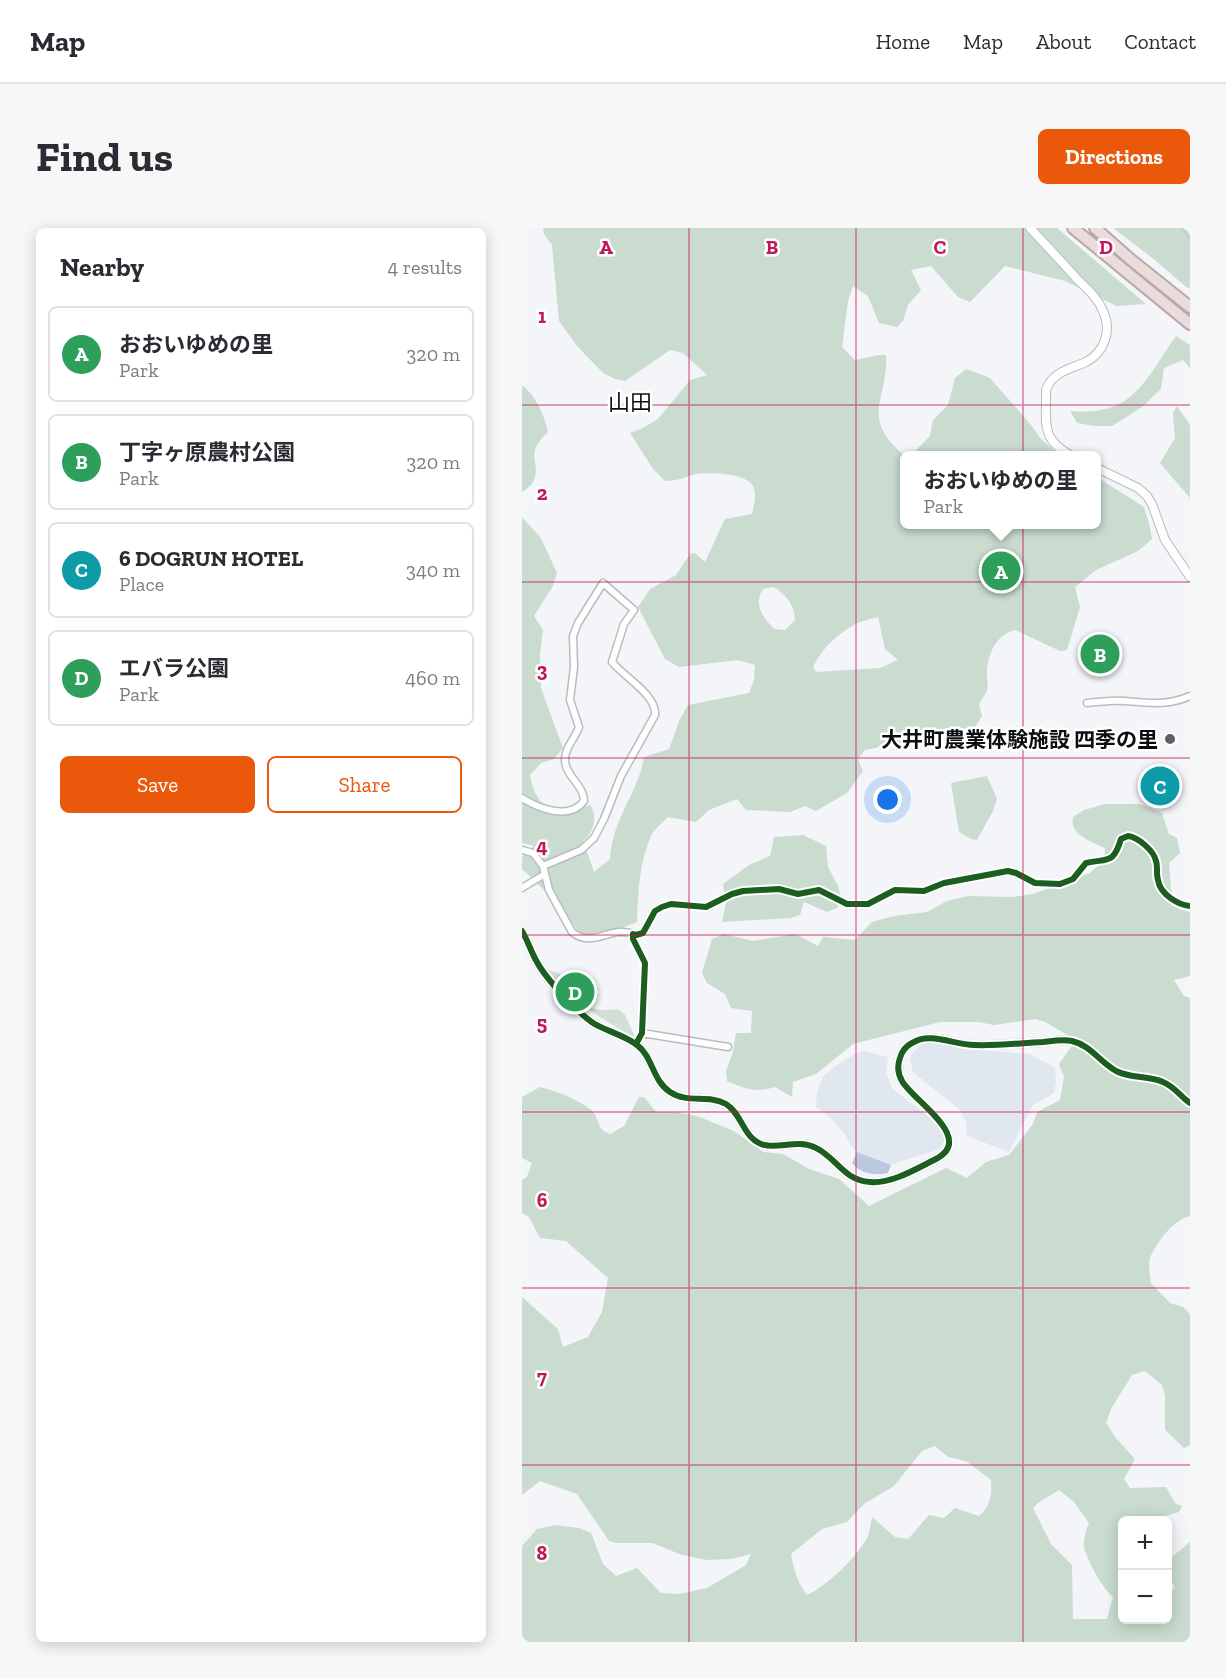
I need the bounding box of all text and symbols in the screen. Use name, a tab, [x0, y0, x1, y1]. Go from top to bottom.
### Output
text: Map	[30, 25, 85, 58]
text: Home	[876, 29, 930, 54]
text: Map	[963, 29, 1003, 54]
text: About	[1036, 29, 1091, 54]
text: Contact	[1124, 29, 1196, 54]
button: Directions	[1038, 129, 1190, 184]
text: Find us	[36, 131, 173, 182]
text: A	[599, 235, 613, 259]
text: B	[766, 235, 778, 259]
text: C	[934, 235, 947, 259]
text: D	[1099, 235, 1113, 259]
text: Nearby	[60, 251, 144, 283]
text: 4 results	[387, 255, 462, 279]
text: 1	[538, 304, 546, 328]
text: おおいゆめの里	[119, 331, 273, 358]
text: A	[75, 342, 88, 366]
text: 320 m	[407, 342, 460, 366]
text: Park	[119, 358, 159, 382]
district label: 山田	[608, 389, 652, 416]
text: 丁字ヶ原農村公園	[119, 439, 295, 466]
text: B	[75, 450, 88, 474]
text: 320 m	[407, 450, 460, 474]
popup	[900, 451, 1101, 529]
text: Park	[119, 466, 159, 490]
text: おおいゆめの里	[923, 467, 1078, 494]
text: 2	[537, 481, 548, 505]
text: Park	[923, 494, 963, 518]
text: 6 DOGRUN HOTEL	[119, 545, 303, 572]
pin: A	[982, 548, 1020, 594]
text: C	[75, 558, 88, 582]
text: 340 m	[406, 558, 460, 582]
text: Place	[119, 572, 164, 596]
pin: B	[1080, 632, 1120, 676]
text: エバラ公園	[119, 655, 229, 682]
text: 3	[537, 658, 548, 682]
text: D	[75, 666, 88, 690]
text: 460 m	[405, 666, 460, 690]
text: Park	[119, 682, 159, 706]
place label: 大井町農業体験施設 四季の里	[881, 727, 1158, 752]
marker: 大井町農業体験施設 四季の里	[1163, 732, 1177, 746]
button: Save	[60, 756, 255, 813]
button: Share	[267, 756, 462, 813]
pin: C	[1140, 764, 1180, 808]
your location	[873, 785, 902, 814]
text: 4	[536, 834, 548, 858]
pin: D	[556, 970, 594, 1014]
text: 5	[537, 1011, 547, 1035]
text: 6	[537, 1188, 548, 1212]
text: 7	[537, 1365, 547, 1389]
map controls	[1118, 1516, 1172, 1624]
button: +	[1118, 1516, 1172, 1570]
text: 8	[537, 1541, 548, 1565]
button: −	[1118, 1570, 1172, 1624]

